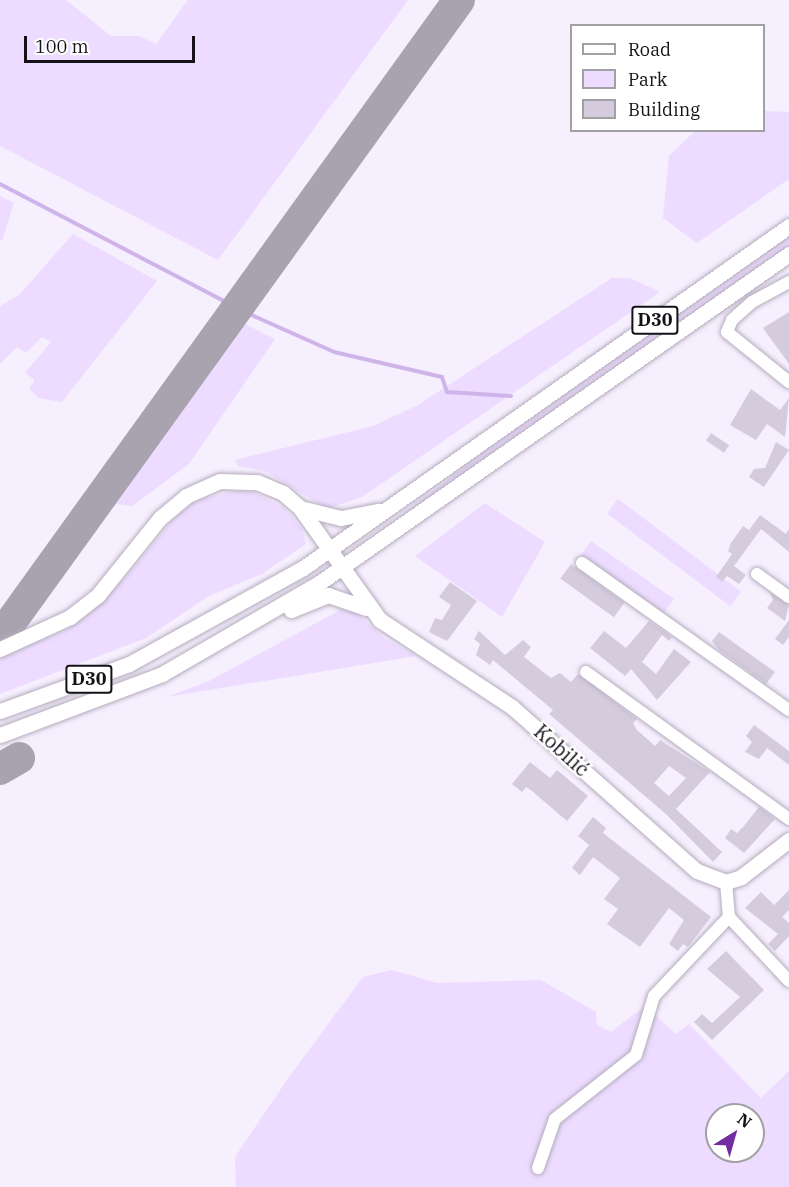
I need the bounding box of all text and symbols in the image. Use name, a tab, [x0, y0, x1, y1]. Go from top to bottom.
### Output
scale bar	[27, 24, 198, 62]
legend	[570, 24, 765, 132]
text: 100 m	[35, 35, 89, 58]
text: Road	[628, 38, 671, 61]
text: Park	[628, 68, 667, 91]
text: Building	[628, 98, 700, 121]
road number: D30	[631, 305, 679, 335]
road number: D30	[65, 664, 113, 694]
street label: Kobilić	[530, 719, 594, 781]
north arrow	[705, 1103, 765, 1163]
text: N	[734, 1108, 756, 1132]

